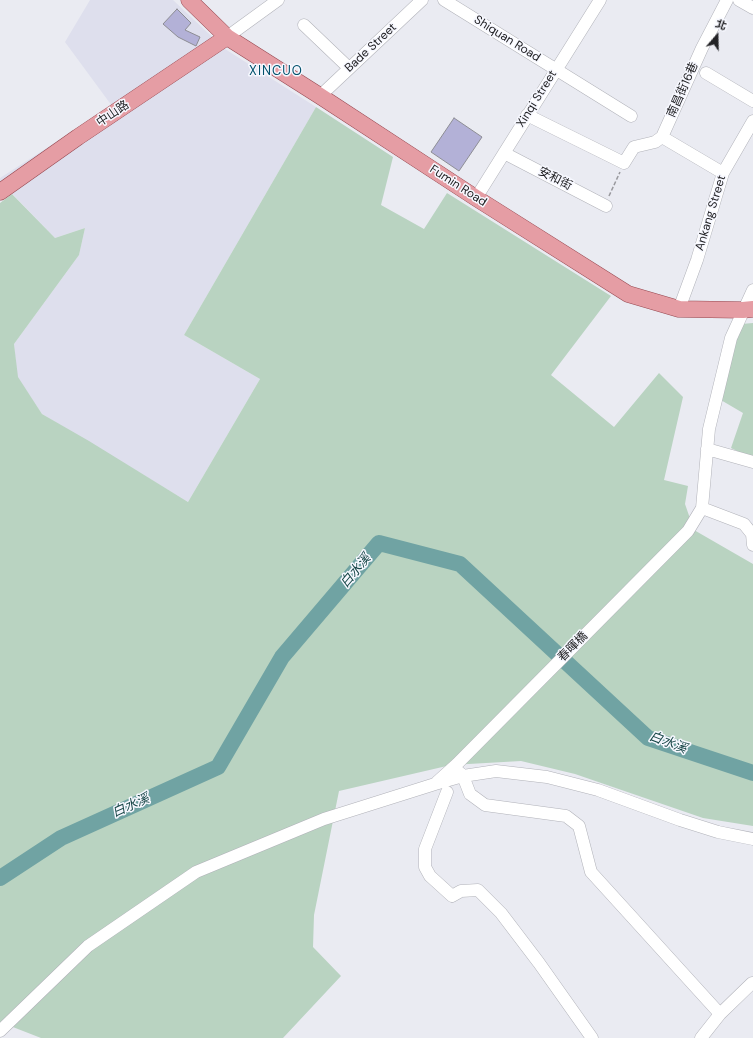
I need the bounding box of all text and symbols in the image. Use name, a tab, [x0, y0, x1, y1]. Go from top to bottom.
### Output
street label: Shiquan Road	[471, 13, 543, 65]
north arrow	[697, 16, 737, 56]
text: 北	[714, 16, 729, 33]
street label: Bade Street	[342, 20, 400, 76]
street label: 南昌街16巷	[664, 60, 702, 120]
district label: XINCUO	[249, 64, 303, 80]
street label: Xinqi Street	[514, 68, 560, 130]
street label: 中山路	[94, 98, 132, 130]
street label: Fumin Road	[427, 162, 489, 210]
street label: 安和街	[536, 164, 574, 194]
street label: Ankang Street	[693, 174, 729, 252]
water label: 白水溪	[337, 551, 375, 591]
street label: 春暉橋	[555, 629, 591, 665]
water label: 白水溪	[647, 729, 689, 757]
water label: 白水溪	[110, 791, 152, 821]

